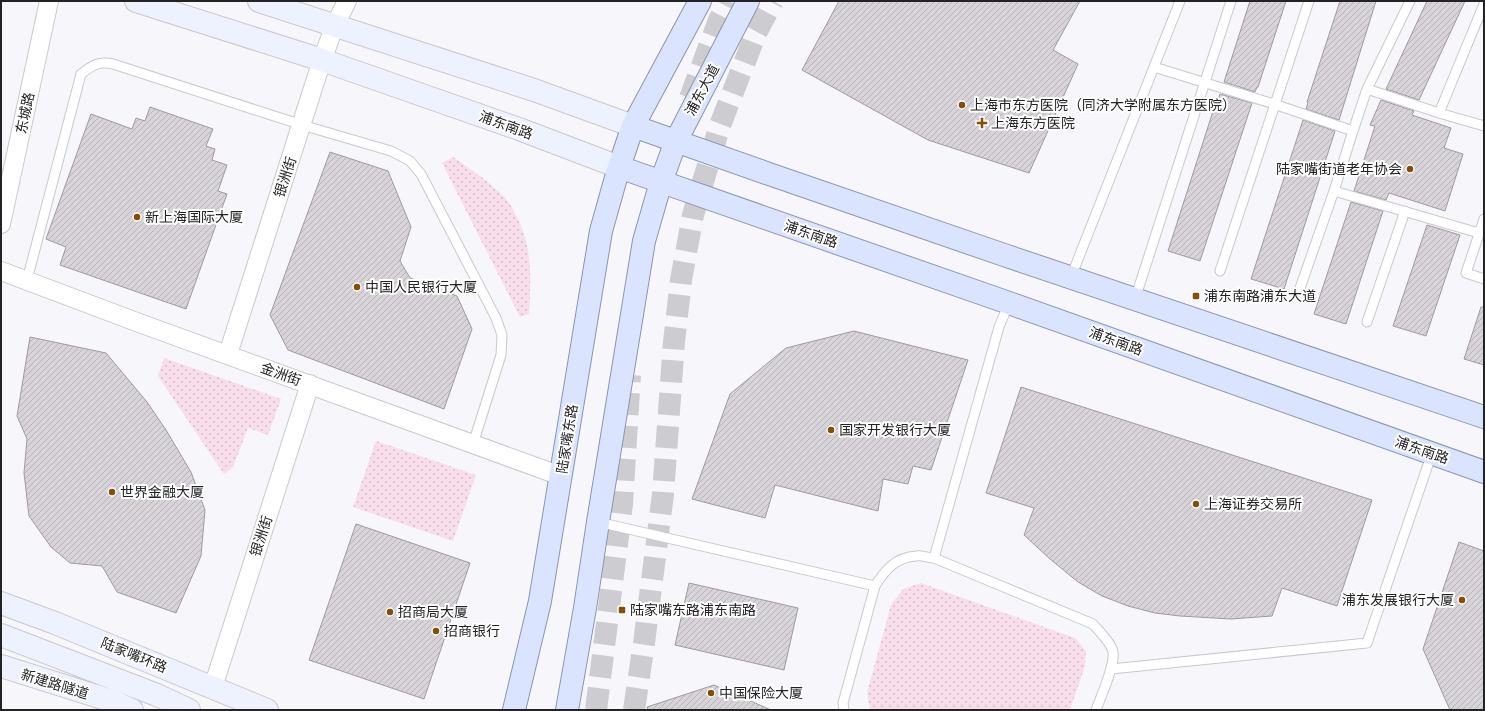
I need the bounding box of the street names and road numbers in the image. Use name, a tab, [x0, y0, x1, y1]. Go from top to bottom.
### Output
street label: 浦东大道	[682, 62, 722, 118]
street label: 东城路	[13, 91, 37, 135]
street label: 浦东南路	[477, 108, 535, 142]
street label: 银洲街	[271, 155, 299, 199]
street label: 浦东南路	[782, 217, 840, 251]
street label: 浦东南路	[1087, 324, 1145, 358]
street label: 金洲街	[259, 359, 303, 389]
street label: 陆家嘴东路	[554, 403, 580, 475]
street label: 浦东南路	[1393, 433, 1451, 467]
street label: 银洲街	[247, 514, 275, 558]
street label: 陆家嘴环路	[99, 634, 169, 676]
street label: 新建路隧道	[19, 666, 91, 702]

